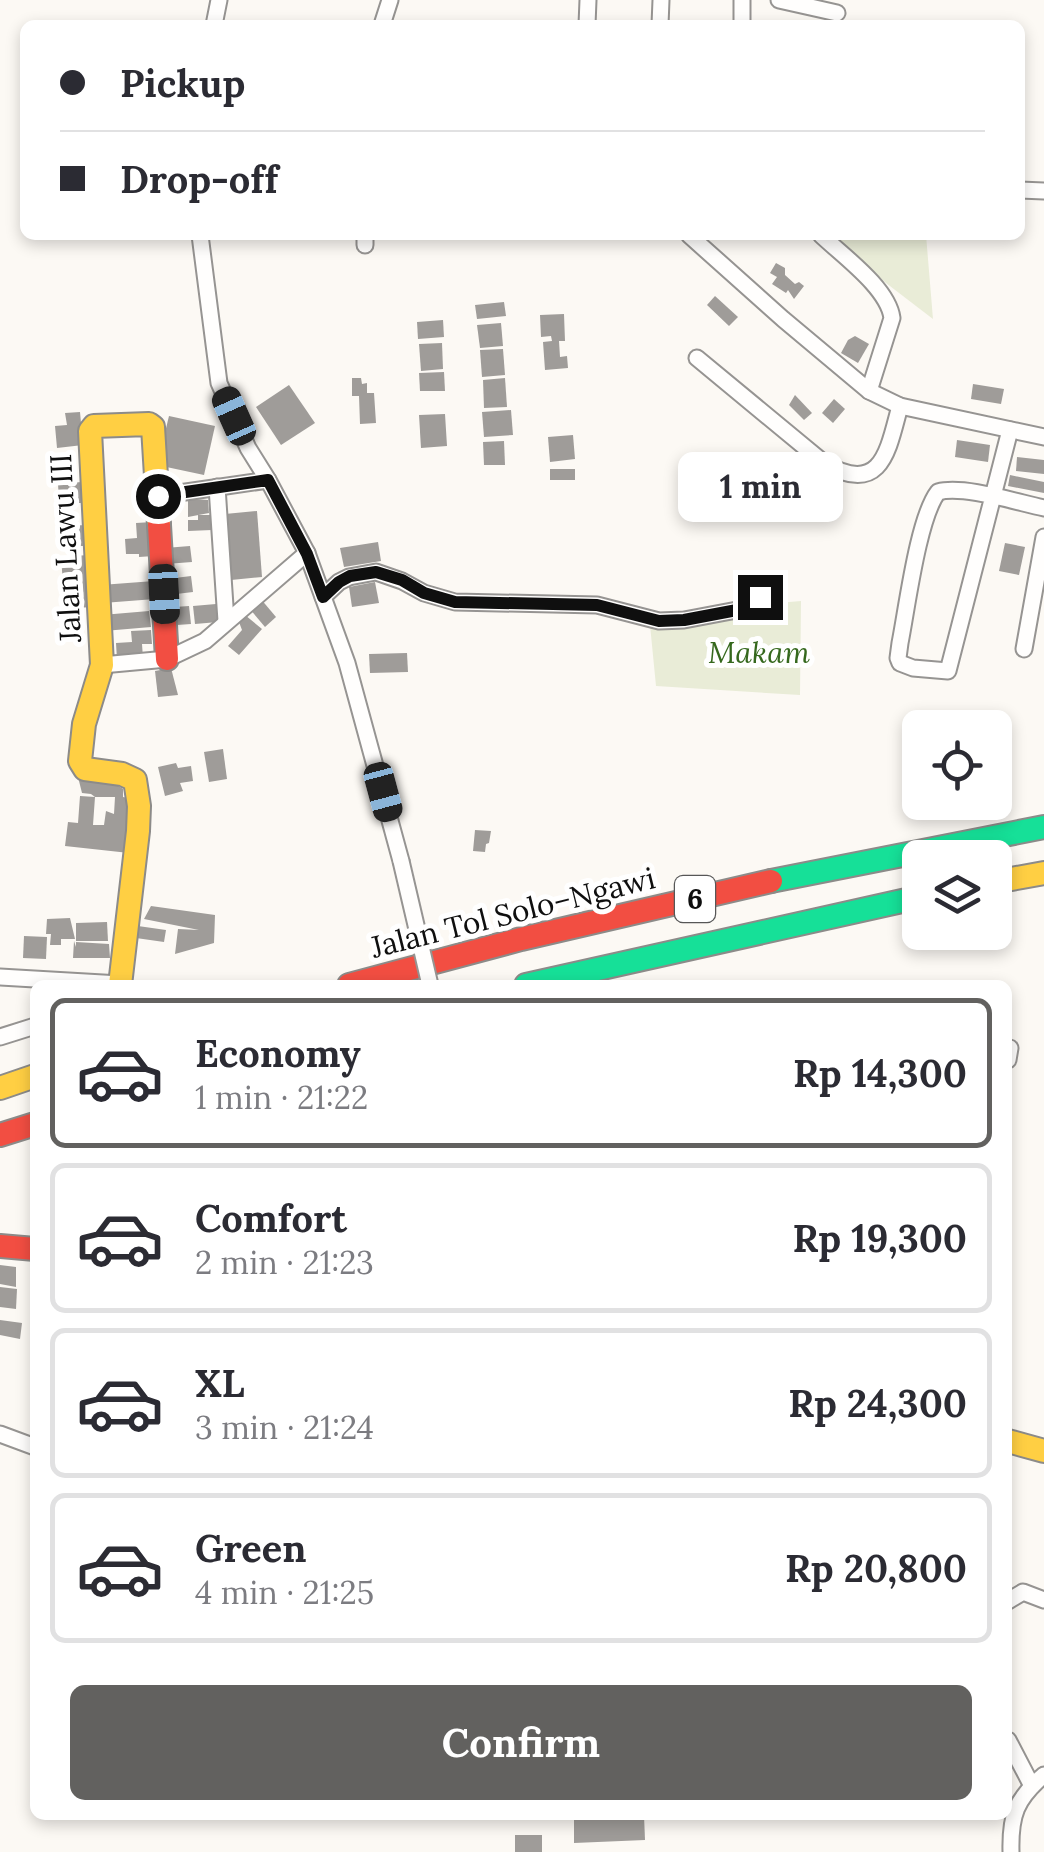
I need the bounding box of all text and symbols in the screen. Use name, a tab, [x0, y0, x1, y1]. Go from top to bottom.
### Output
text: Pickup	[120, 59, 245, 107]
text: Drop-off	[120, 155, 278, 203]
car	[208, 382, 260, 450]
callout: 1 min	[678, 452, 842, 522]
street label: Jalan Lawu III	[41, 453, 89, 644]
text: 1 min	[720, 466, 801, 507]
route start	[136, 474, 181, 519]
car	[147, 563, 181, 625]
route end	[738, 575, 783, 620]
park label: Makam	[708, 633, 810, 671]
map controls	[902, 710, 1012, 950]
button: locate	[902, 710, 1012, 820]
car	[361, 759, 405, 825]
button: layers	[902, 840, 1012, 950]
street label: Jalan Tol Solo–Ngawi	[366, 858, 659, 967]
road number: 6	[675, 876, 715, 922]
icon: car	[75, 1028, 165, 1118]
text: Economy	[195, 1029, 361, 1077]
text: Rp 14,300	[793, 1049, 967, 1097]
text: 1 min · 21:22	[195, 1077, 368, 1118]
icon: car	[75, 1193, 165, 1283]
text: Comfort	[195, 1194, 347, 1242]
text: Rp 19,300	[793, 1214, 967, 1262]
text: 2 min · 21:23	[195, 1242, 374, 1283]
icon: car	[75, 1358, 165, 1448]
text: XL	[195, 1359, 245, 1407]
text: Rp 24,300	[788, 1379, 967, 1427]
text: 3 min · 21:24	[195, 1407, 374, 1448]
icon: car	[75, 1523, 165, 1613]
text: Green	[195, 1524, 307, 1572]
text: Rp 20,800	[785, 1544, 967, 1592]
text: 4 min · 21:25	[195, 1572, 374, 1613]
button: Confirm	[70, 1685, 972, 1800]

